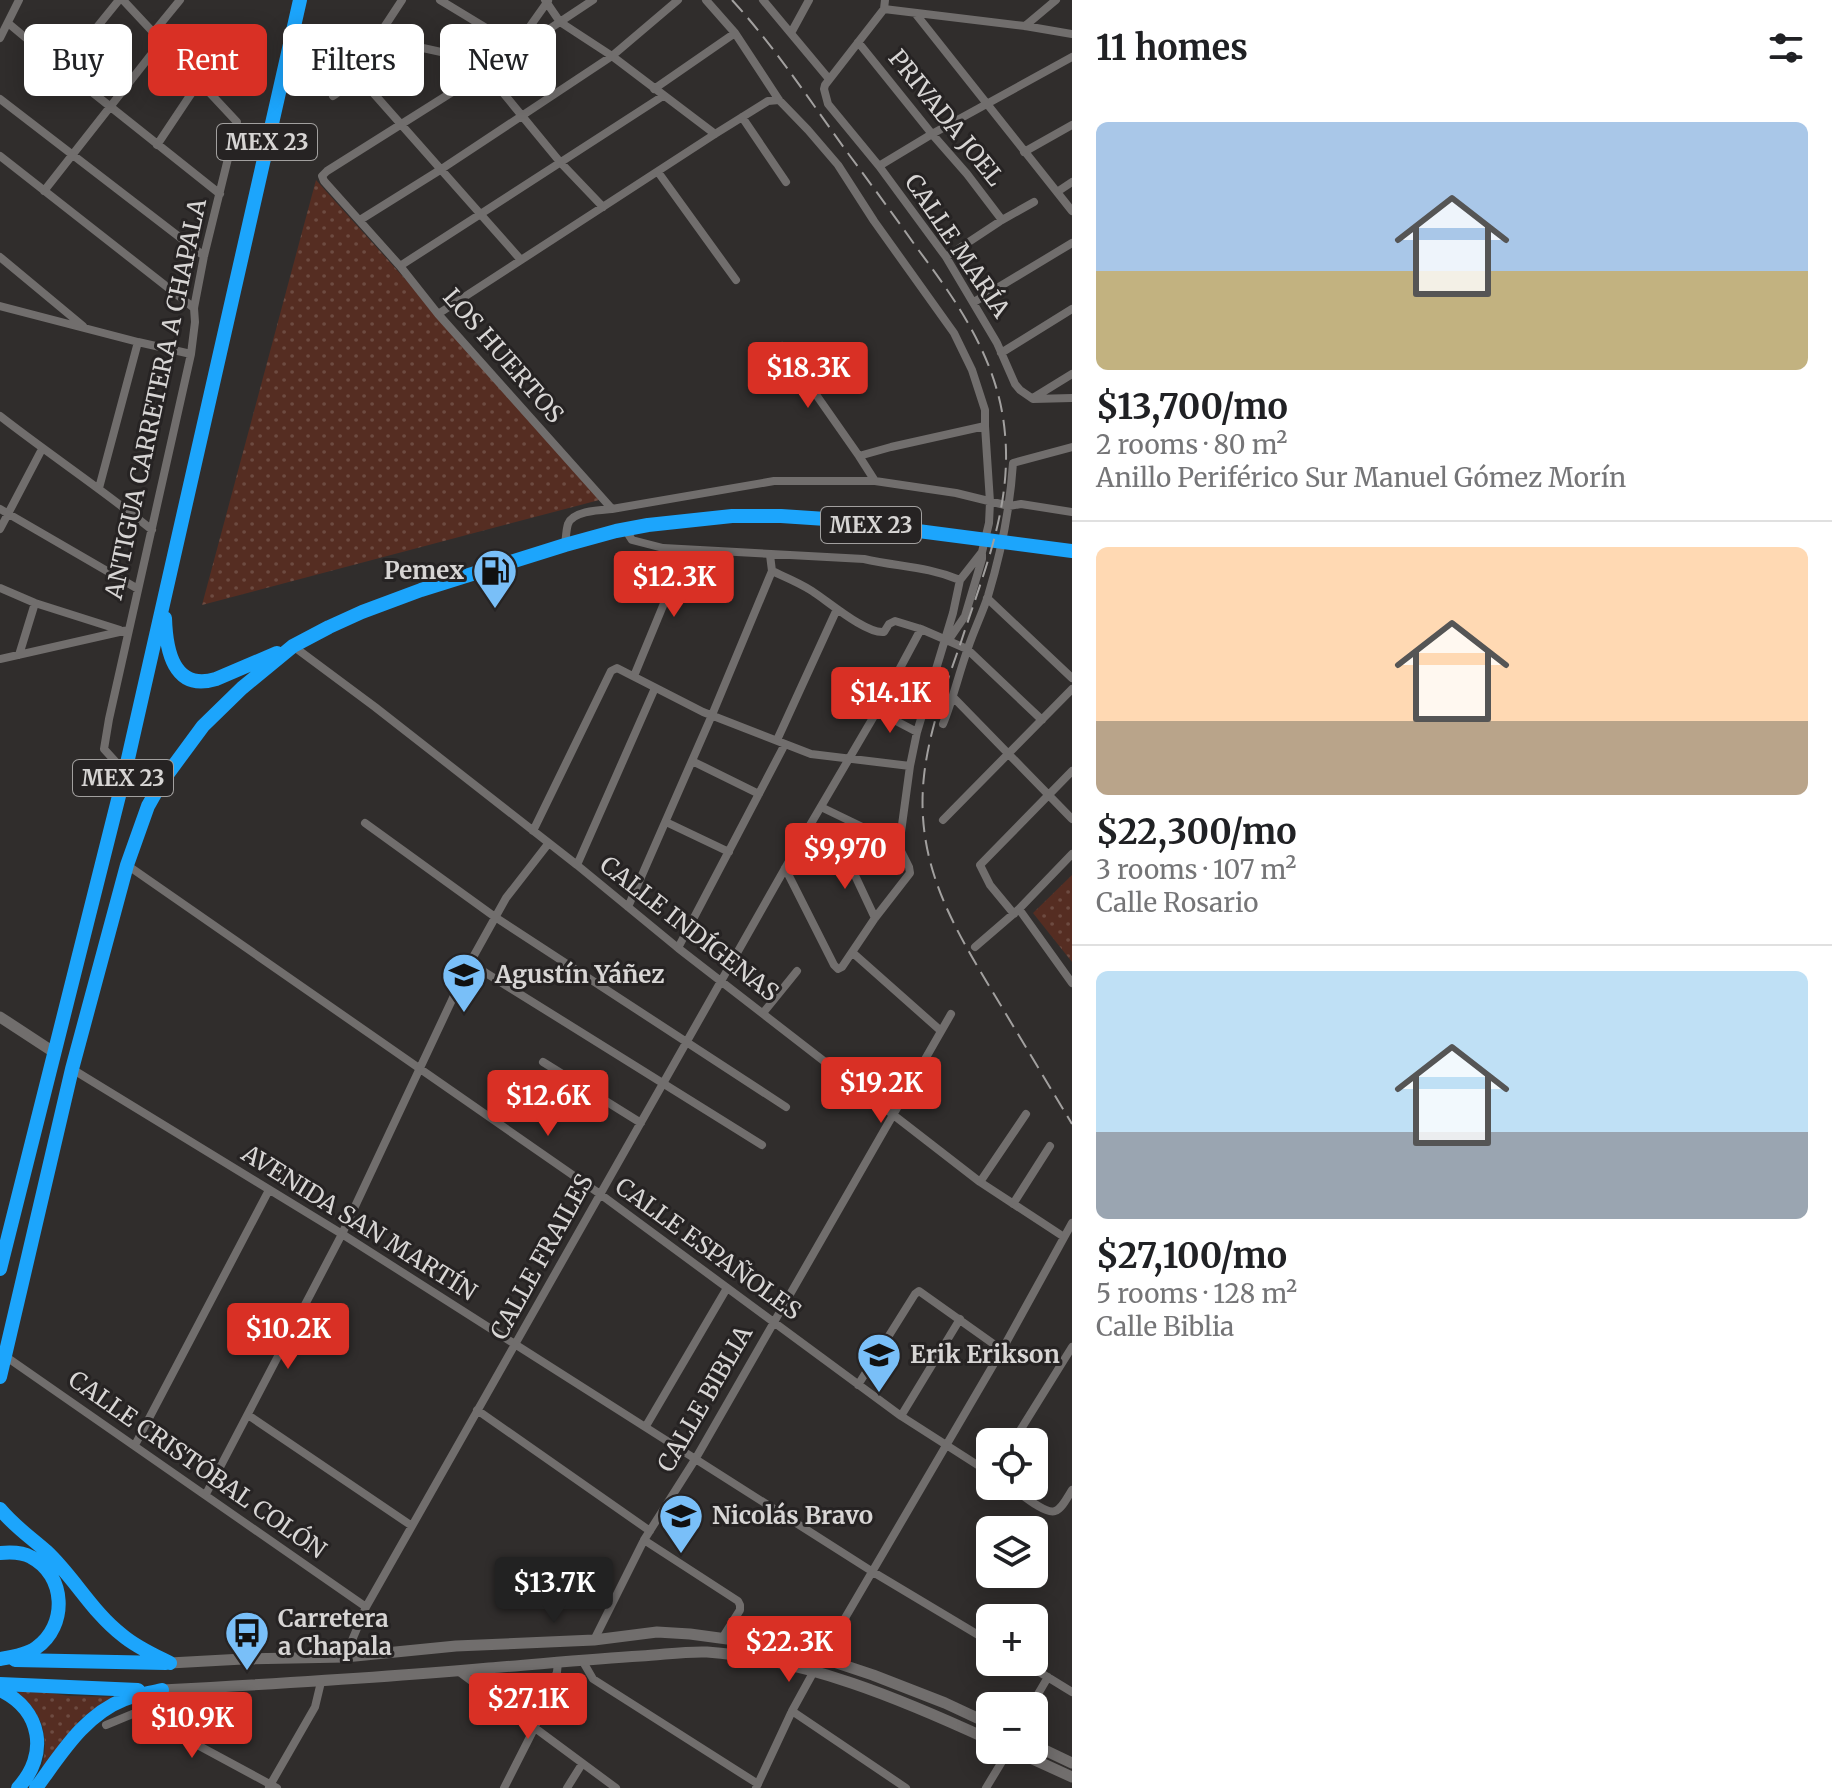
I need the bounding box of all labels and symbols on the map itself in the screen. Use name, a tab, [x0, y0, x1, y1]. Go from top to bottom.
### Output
street label: PRIVADA JOEL	[882, 43, 1011, 192]
road number: MEX 23	[217, 124, 317, 160]
street label: CALLE MARÍA	[898, 167, 1018, 324]
street label: ANTIGUA CARRETERA A CHAPALA	[98, 195, 213, 603]
street label: LOS HUERTOS	[436, 282, 570, 429]
pin: $18.3K	[743, 342, 873, 410]
road number: MEX 23	[821, 507, 921, 543]
fuel station icon: Pemex	[471, 547, 519, 610]
pin: $12.3K	[609, 551, 739, 619]
place label: Pemex	[384, 555, 464, 586]
pin: $14.1K	[825, 667, 955, 735]
road number: MEX 23	[73, 760, 173, 796]
pin: $9,970	[780, 823, 910, 891]
street label: CALLE INDÍGENAS	[594, 848, 786, 1008]
school or university icon: Agustín Yáñez	[440, 951, 488, 1014]
place label: Agustín Yáñez	[494, 959, 664, 990]
pin: $19.2K	[816, 1057, 946, 1125]
pin: $12.6K	[483, 1070, 613, 1138]
street label: AVENIDA SAN MARTÍN	[235, 1136, 483, 1308]
street label: CALLE FRAILES	[483, 1168, 600, 1345]
street label: CALLE ESPAÑOLES	[609, 1171, 807, 1327]
pin: $10.2K	[223, 1303, 353, 1371]
street label: CALLE BIBLIA	[650, 1319, 759, 1477]
school or university icon: Erik Erikson	[855, 1331, 903, 1394]
place label: Erik Erikson	[910, 1339, 1060, 1370]
street label: CALLE CRISTÓBAL COLÓN	[62, 1364, 332, 1566]
school or university icon: Nicolás Bravo	[657, 1492, 705, 1555]
place label: Nicolás Bravo	[712, 1500, 873, 1531]
pin: $13.7K	[489, 1557, 619, 1625]
place label: Carretera a Chapala	[278, 1603, 392, 1662]
bus stop icon: Carretera a Chapala	[223, 1609, 271, 1672]
pin: $22.3K	[724, 1616, 854, 1684]
pin: $27.1K	[463, 1673, 593, 1741]
pin: $10.9K	[127, 1692, 257, 1760]

